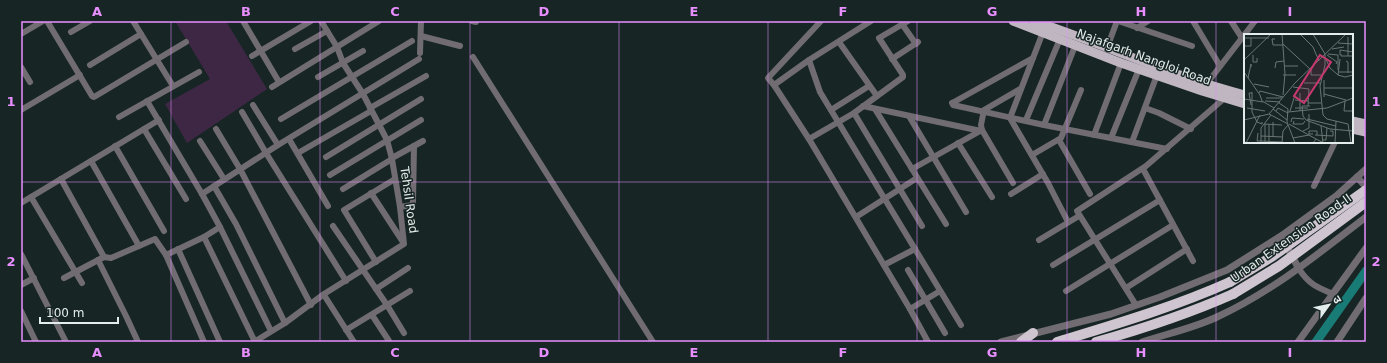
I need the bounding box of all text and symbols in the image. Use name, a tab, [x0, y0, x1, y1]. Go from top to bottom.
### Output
text: A	[92, 4, 102, 19]
text: B	[241, 4, 251, 19]
text: C	[390, 4, 400, 19]
text: D	[539, 4, 550, 19]
text: E	[690, 4, 698, 19]
text: F	[839, 4, 847, 19]
text: G	[987, 4, 997, 19]
text: H	[1136, 4, 1146, 19]
text: I	[1288, 4, 1292, 19]
street label: Najafgarh Nangloi Road	[1075, 26, 1213, 88]
inset map	[1244, 34, 1353, 143]
text: 1	[6, 94, 16, 109]
text: 1	[1371, 94, 1381, 109]
street label: Tehsil Road	[397, 165, 421, 234]
street label: Urban Extension Road-II	[1228, 191, 1354, 285]
text: 2	[6, 254, 16, 269]
text: 2	[1371, 254, 1381, 269]
north arrow	[1309, 285, 1349, 325]
text: उ	[1330, 294, 1344, 307]
scale bar	[40, 299, 118, 325]
text: 100 m	[46, 306, 84, 320]
text: A	[92, 345, 102, 360]
text: B	[241, 345, 251, 360]
text: C	[390, 345, 400, 360]
text: D	[539, 345, 550, 360]
text: E	[690, 345, 698, 360]
text: F	[839, 345, 847, 360]
text: G	[987, 345, 997, 360]
text: H	[1136, 345, 1146, 360]
text: I	[1288, 345, 1292, 360]

